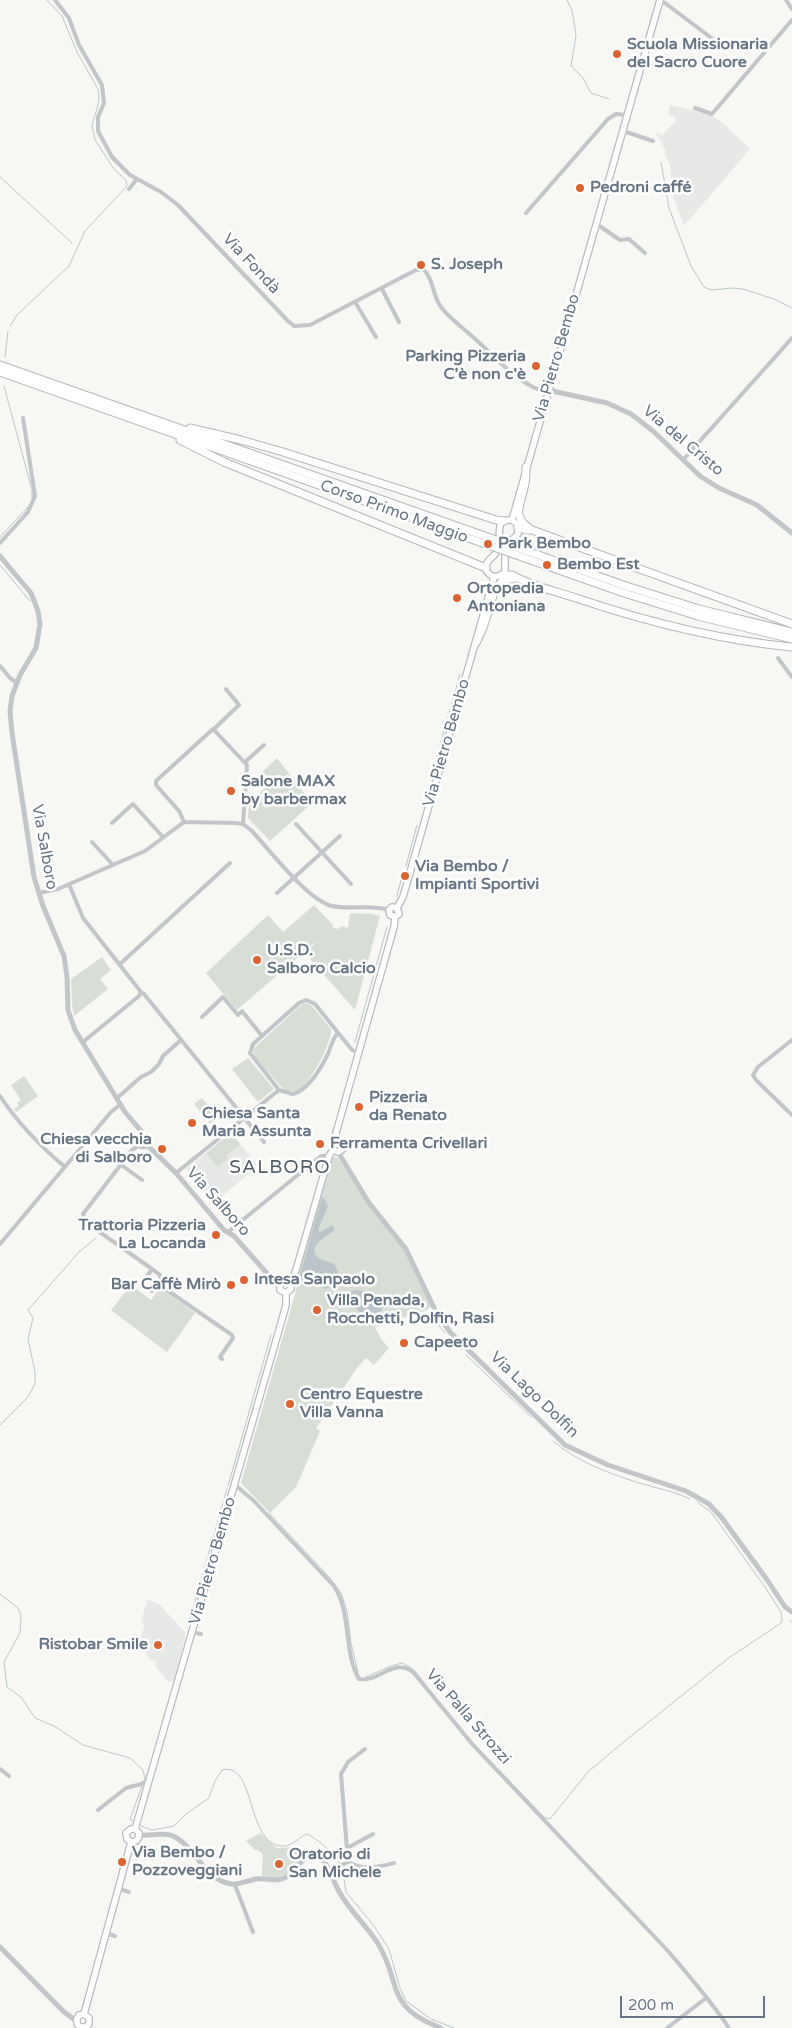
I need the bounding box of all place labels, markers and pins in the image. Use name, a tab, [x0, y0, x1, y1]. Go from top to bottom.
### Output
place label: Scuola Missionaria del Sacro Cuore	[627, 35, 768, 73]
marker: Scuola Missionaria del Sacro Cuore	[611, 48, 623, 60]
place label: Pedroni caffé	[590, 178, 691, 198]
marker: Pedroni caffé	[574, 182, 586, 194]
place label: S. Joseph	[431, 255, 503, 275]
marker: S. Joseph	[415, 259, 427, 271]
place label: Parking Pizzeria C'è non c'è	[405, 347, 526, 385]
marker: Parking Pizzeria C'è non c'è	[530, 360, 542, 372]
place label: Park Bembo	[498, 534, 591, 554]
marker: Park Bembo	[482, 538, 494, 550]
place label: Bembo Est	[557, 555, 640, 575]
marker: Bembo Est	[541, 559, 553, 571]
place label: Ortopedia Antoniana	[467, 579, 546, 617]
marker: Ortopedia Antoniana	[451, 592, 463, 604]
place label: Salone MAX by barbermax	[241, 772, 347, 810]
marker: Salone MAX by barbermax	[225, 785, 237, 797]
place label: Via Bembo / Impianti Sportivi	[415, 857, 539, 895]
marker: Via Bembo / Impianti Sportivi	[399, 870, 411, 882]
place label: U.S.D. Salboro Calcio	[267, 941, 376, 979]
marker: U.S.D. Salboro Calcio	[251, 954, 263, 966]
place label: Pizzeria da Renato	[369, 1088, 447, 1126]
marker: Pizzeria da Renato	[353, 1101, 365, 1113]
place label: Chiesa Santa Maria Assunta	[202, 1104, 311, 1142]
marker: Chiesa Santa Maria Assunta	[186, 1117, 198, 1129]
place label: Chiesa vecchia di Salboro	[40, 1130, 152, 1168]
place label: Ferramenta Crivellari	[330, 1134, 488, 1154]
marker: Ferramenta Crivellari	[314, 1138, 326, 1150]
marker: Chiesa vecchia di Salboro	[156, 1143, 168, 1155]
place label: Trattoria Pizzeria La Locanda	[78, 1216, 206, 1254]
marker: Trattoria Pizzeria La Locanda	[210, 1229, 222, 1241]
place label: Intesa Sanpaolo	[254, 1270, 375, 1290]
marker: Intesa Sanpaolo	[238, 1274, 250, 1286]
place label: Bar Caffè Mirò	[111, 1275, 221, 1295]
marker: Bar Caffè Mirò	[225, 1279, 237, 1291]
place label: Villa Penada, Rocchetti, Dolfin, Rasi	[327, 1291, 494, 1329]
marker: Villa Penada, Rocchetti, Dolfin, Rasi	[311, 1304, 323, 1316]
place label: Capeeto	[414, 1333, 478, 1353]
marker: Capeeto	[398, 1337, 410, 1349]
place label: Centro Equestre Villa Vanna	[300, 1385, 423, 1423]
marker: Centro Equestre Villa Vanna	[284, 1398, 296, 1410]
place label: Ristobar Smile	[38, 1635, 148, 1655]
marker: Ristobar Smile	[152, 1639, 164, 1651]
place label: Via Bembo / Pozzoveggiani	[132, 1843, 242, 1881]
place label: Oratorio di San Michele	[289, 1845, 381, 1883]
marker: Via Bembo / Pozzoveggiani	[116, 1856, 128, 1868]
marker: Oratorio di San Michele	[273, 1858, 285, 1870]

